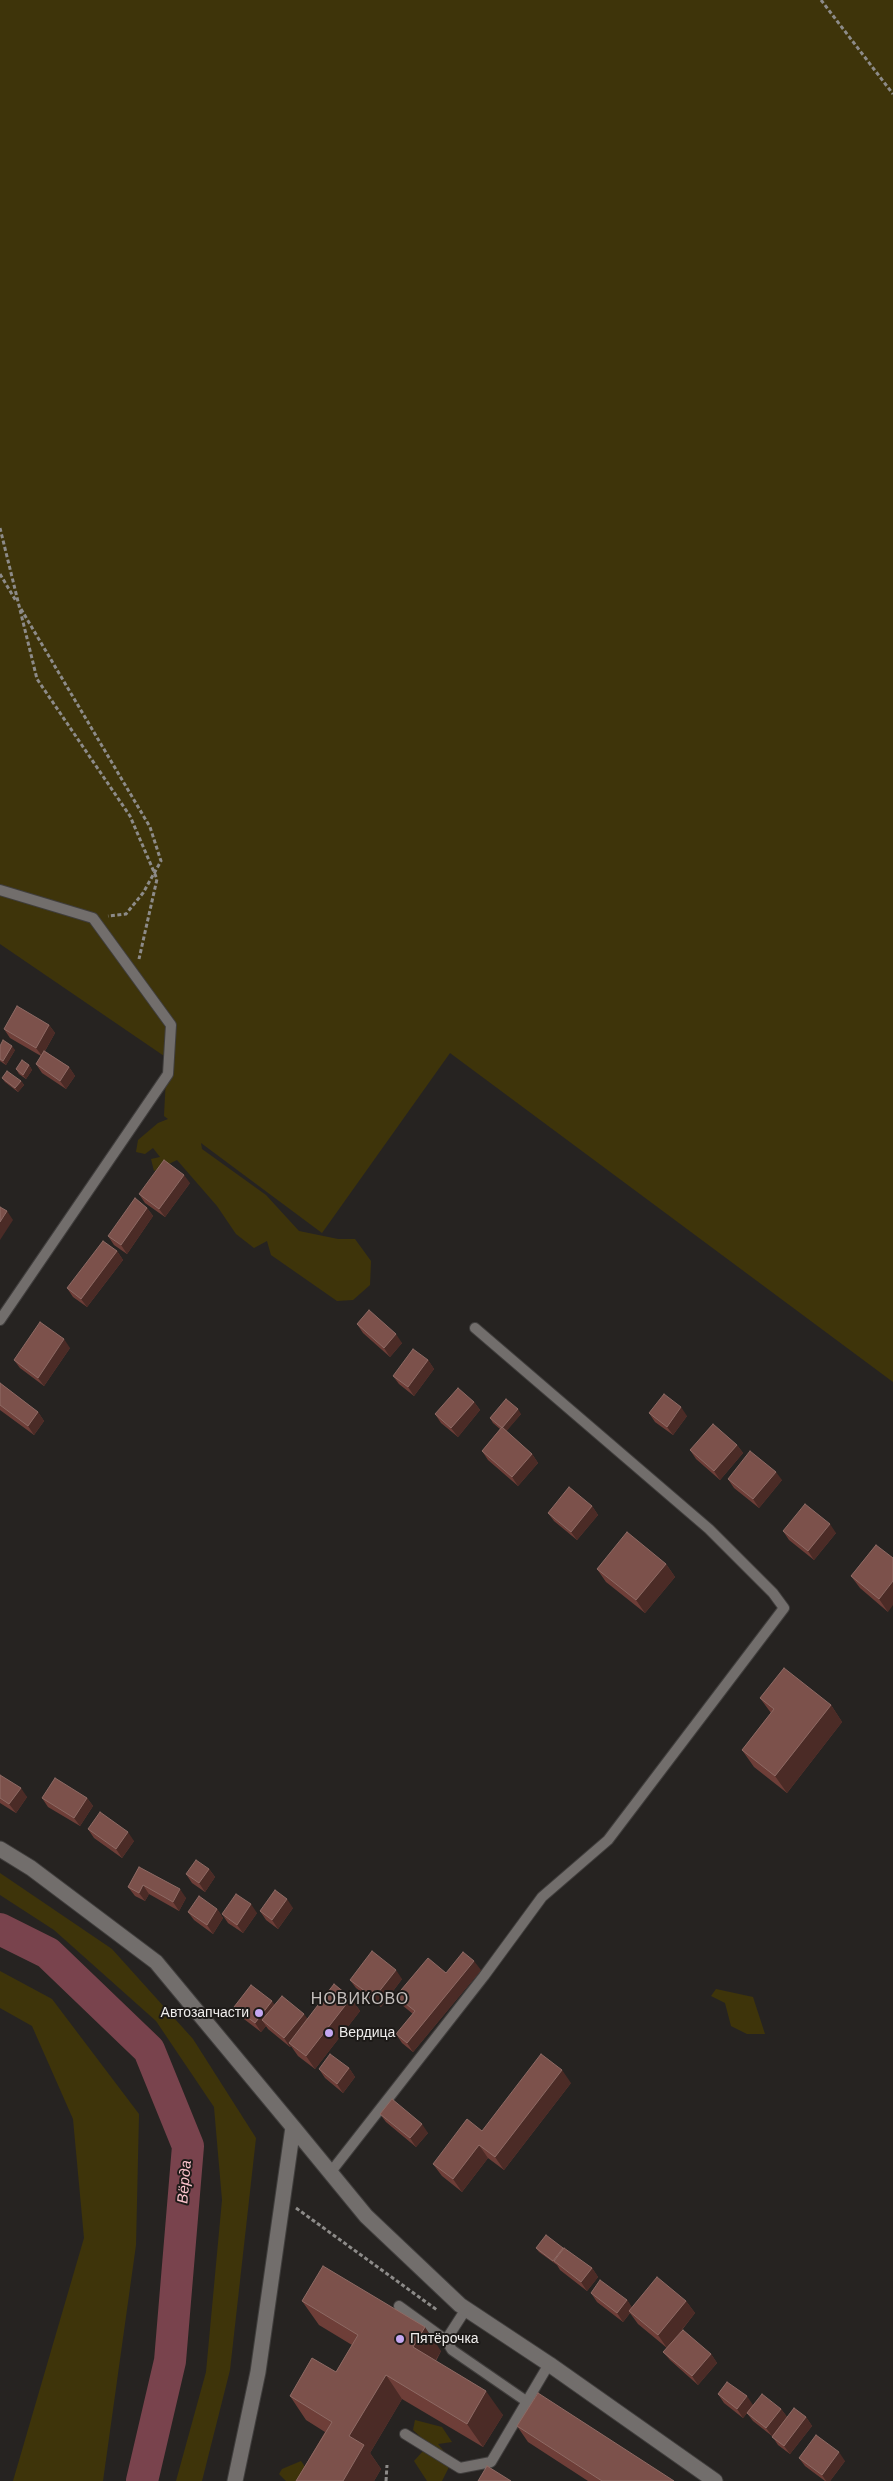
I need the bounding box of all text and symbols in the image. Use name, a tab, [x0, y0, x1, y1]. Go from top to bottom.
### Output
district label: НОВИКОВО	[310, 1990, 410, 2010]
place label: Автозапчасти	[161, 2005, 249, 2021]
marker: Автозапчасти	[253, 2007, 265, 2019]
place label: Вердица	[339, 2025, 395, 2041]
marker: Вердица	[323, 2027, 335, 2039]
water label: Вёрда	[174, 2160, 196, 2204]
place label: Пятёрочка	[410, 2331, 479, 2347]
marker: Пятёрочка	[394, 2333, 406, 2345]

